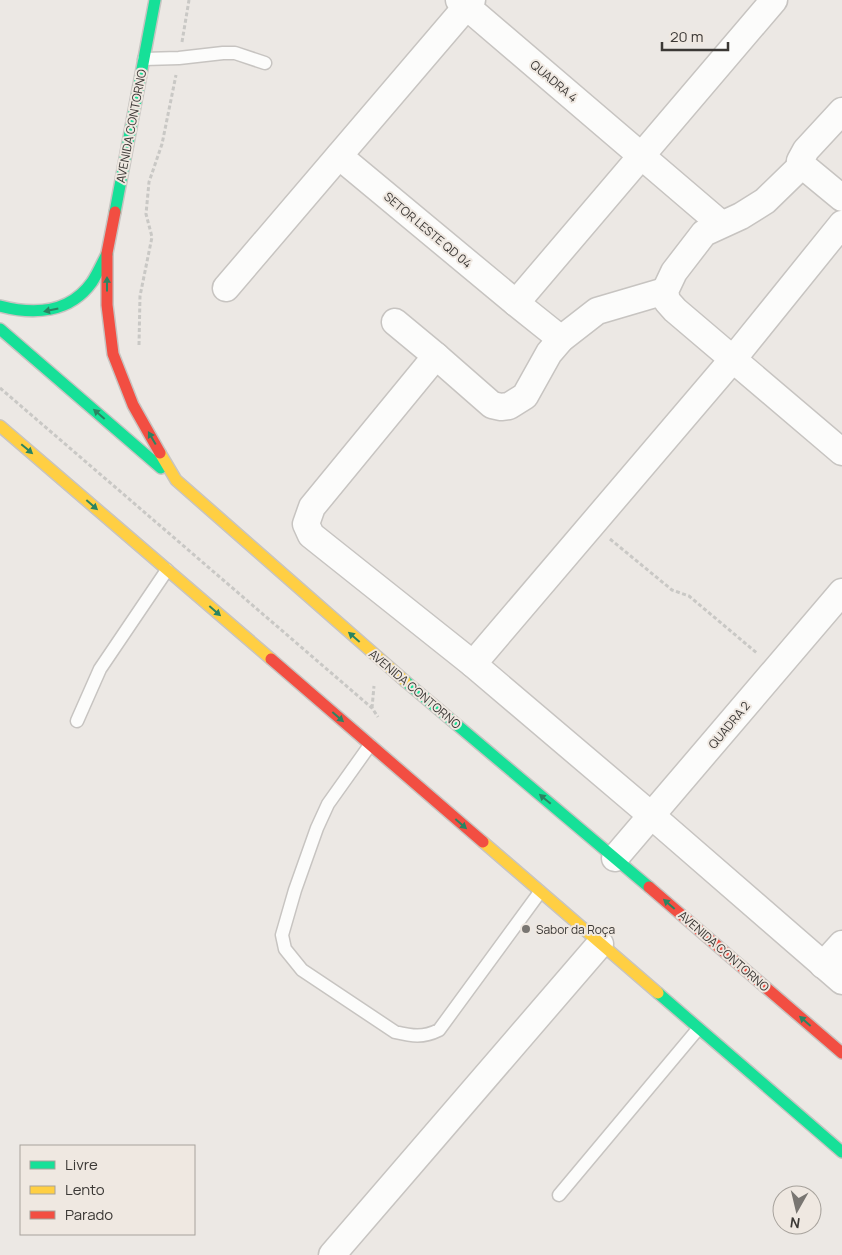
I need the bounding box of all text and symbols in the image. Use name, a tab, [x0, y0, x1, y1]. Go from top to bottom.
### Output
scale bar	[662, 20, 728, 52]
text: 20 m	[670, 26, 703, 47]
street label: QUADRA 4	[527, 56, 581, 106]
street label: AVENIDA CONTORNO	[112, 67, 150, 184]
street label: SETOR LESTE QD 04	[380, 188, 476, 272]
one-way arrow	[103, 276, 111, 292]
one-way arrow	[43, 306, 59, 314]
one-way arrow	[93, 408, 105, 420]
one-way arrow	[147, 431, 156, 444]
one-way arrow	[21, 444, 34, 455]
one-way arrow	[85, 499, 98, 510]
one-way arrow	[208, 605, 220, 617]
one-way arrow	[349, 631, 361, 643]
street label: AVENIDA CONTORNO	[365, 645, 465, 733]
street label: QUADRA 2	[704, 698, 754, 752]
one-way arrow	[331, 712, 344, 723]
one-way arrow	[539, 793, 552, 804]
one-way arrow	[454, 818, 467, 829]
one-way arrow	[663, 898, 675, 910]
street label: AVENIDA CONTORNO	[675, 907, 773, 995]
place label: Sabor da Roça	[536, 921, 615, 938]
marker: Sabor da Roça	[520, 923, 532, 935]
one-way arrow	[799, 1016, 812, 1027]
legend	[20, 1145, 195, 1235]
text: Livre	[65, 1154, 98, 1175]
text: Lento	[65, 1179, 105, 1200]
north arrow	[772, 1185, 822, 1235]
text: Parado	[65, 1204, 113, 1225]
text: N	[789, 1213, 801, 1233]

